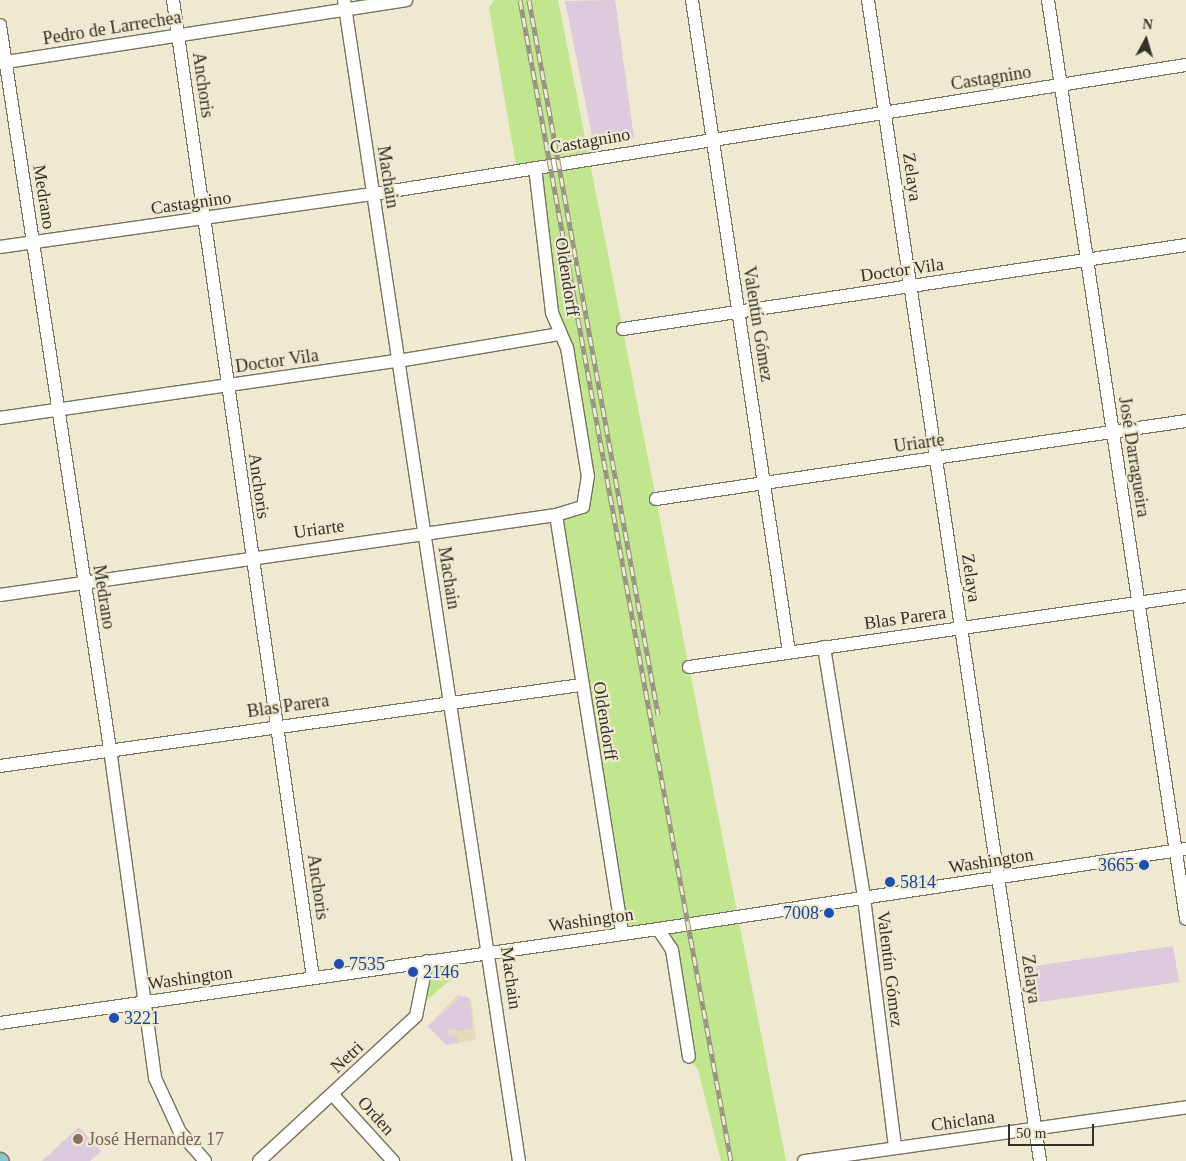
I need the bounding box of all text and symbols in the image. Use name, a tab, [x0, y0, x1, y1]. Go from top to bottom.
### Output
street label: Pedro de Larrechea	[41, 6, 183, 50]
north arrow	[1121, 15, 1171, 65]
text: N	[1142, 17, 1153, 33]
street label: Anchoris	[188, 51, 218, 119]
street label: Castagnino	[949, 61, 1033, 95]
street label: Castagnino	[548, 123, 632, 159]
street label: Machain	[372, 144, 404, 210]
street label: Zelaya	[898, 151, 926, 203]
street label: Medrano	[28, 163, 60, 231]
street label: Castagnino	[149, 187, 233, 219]
street label: Oldendorff	[550, 236, 584, 318]
street label: Doctor Vila	[859, 253, 945, 287]
street label: Valentín Gómez	[738, 265, 778, 383]
street label: Doctor Vila	[234, 344, 320, 378]
street label: José Darragueira	[1114, 395, 1154, 519]
street label: Uriarte	[892, 429, 946, 457]
street label: Anchoris	[244, 452, 274, 520]
street label: Uriarte	[292, 515, 346, 543]
street label: Machain	[433, 545, 465, 611]
street label: Zelaya	[957, 552, 985, 604]
street label: Medrano	[88, 563, 120, 631]
street label: Blas Parera	[863, 602, 947, 634]
street label: Oldendorff	[588, 680, 622, 762]
street label: Blas Parera	[246, 690, 330, 722]
street label: Washington	[947, 844, 1035, 878]
street label: Anchoris	[303, 853, 333, 921]
place label: 3665	[1098, 854, 1134, 876]
marker: 3665	[1138, 859, 1150, 871]
place label: 5814	[900, 871, 936, 893]
marker: 5814	[884, 876, 896, 888]
place label: 7008	[783, 902, 819, 924]
street label: Washington	[547, 903, 635, 937]
marker: 7008	[823, 907, 835, 919]
street label: Valentín Gómez	[872, 910, 908, 1028]
street label: Machain	[496, 945, 526, 1011]
place label: 7535	[349, 953, 385, 975]
street label: Zelaya	[1017, 953, 1045, 1005]
marker: 7535	[333, 958, 345, 970]
street label: Washington	[146, 961, 234, 995]
place label: 2146	[423, 961, 459, 983]
marker: 2146	[407, 966, 419, 978]
place label: 3221	[124, 1007, 160, 1029]
marker: 3221	[108, 1012, 120, 1024]
street label: Netri	[326, 1036, 368, 1078]
street label: Orden	[353, 1092, 399, 1140]
street label: Chiclana	[930, 1106, 996, 1136]
scale bar	[1011, 1114, 1097, 1146]
text: 50 m	[1016, 1125, 1046, 1141]
place label: José Hernandez 17	[88, 1128, 224, 1150]
marker: José Hernandez 17	[72, 1133, 84, 1145]

